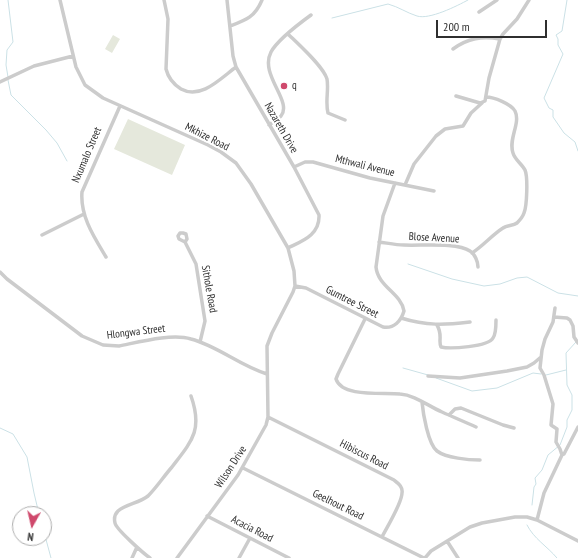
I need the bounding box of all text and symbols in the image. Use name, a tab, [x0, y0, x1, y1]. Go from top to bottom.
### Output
scale bar	[438, 12, 549, 38]
text: 200 m	[443, 19, 470, 34]
place label: q	[292, 79, 297, 93]
marker: q	[279, 81, 289, 91]
street label: Nazareth Drive	[261, 100, 301, 156]
street label: Mkhize Road	[183, 120, 231, 154]
street label: Nxumalo Street	[69, 125, 105, 185]
street label: Mthwali Avenue	[334, 152, 396, 180]
street label: Blose Avenue	[408, 230, 460, 246]
street label: Sithole Road	[198, 264, 220, 314]
street label: Gumtree Street	[323, 283, 381, 321]
street label: Hlongwa Street	[106, 322, 166, 342]
street label: Hibiscus Road	[338, 437, 390, 473]
street label: Wilson Drive	[212, 443, 250, 491]
street label: Geelhout Road	[310, 487, 366, 523]
north arrow	[12, 506, 52, 546]
street label: Acacia Road	[229, 513, 275, 545]
text: N	[27, 530, 34, 544]

